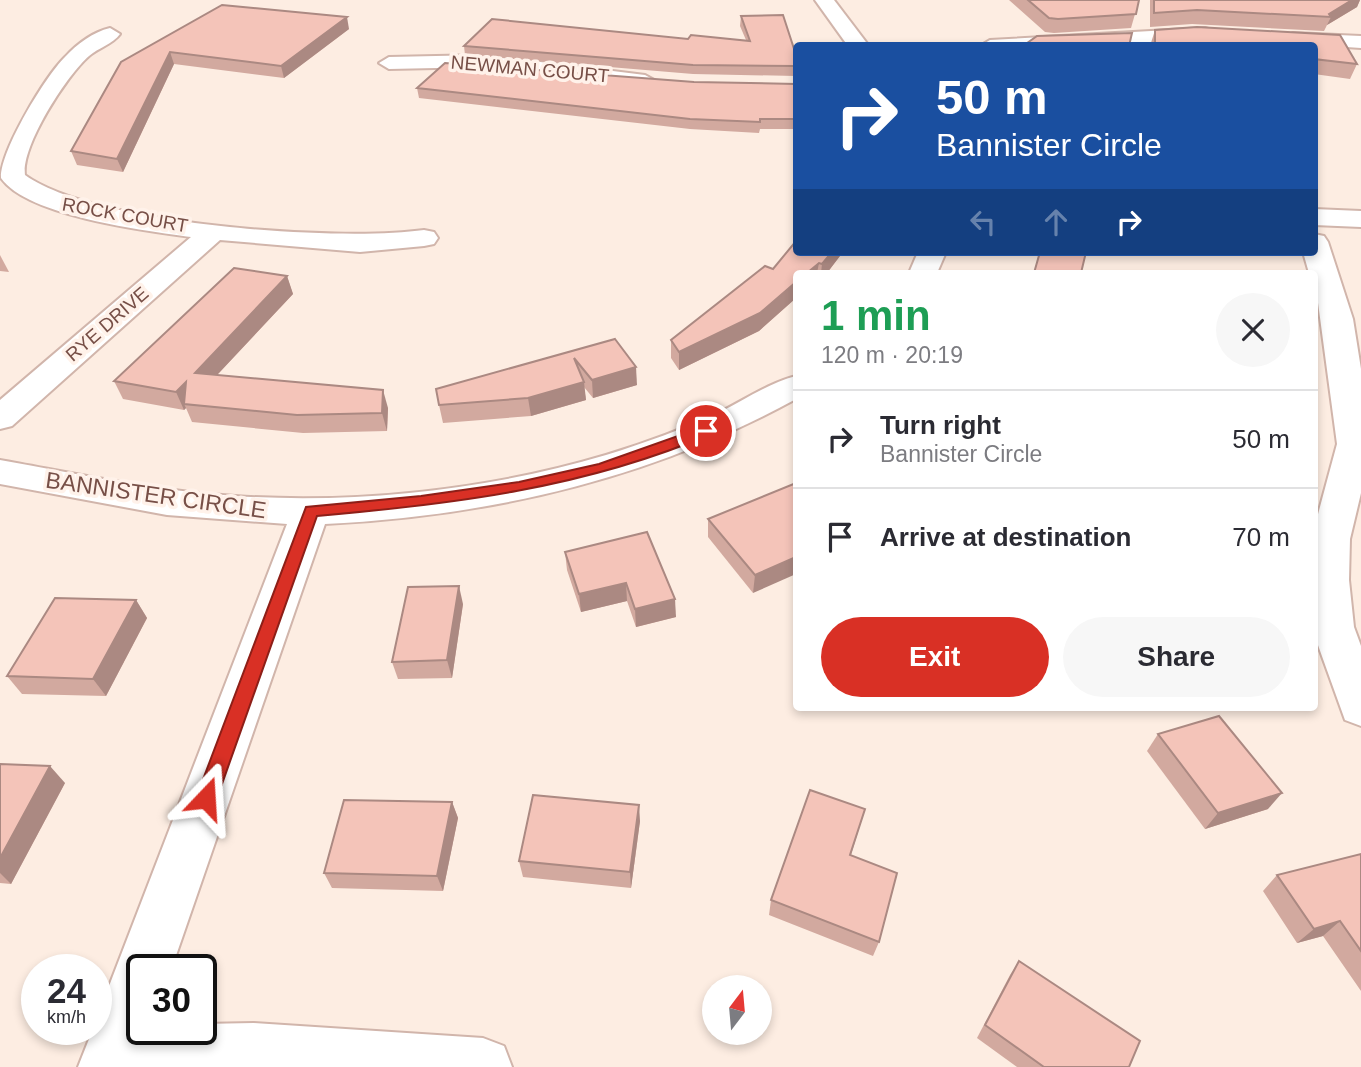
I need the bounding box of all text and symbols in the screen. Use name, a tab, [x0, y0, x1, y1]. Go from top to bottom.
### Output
street label: NEWMAN COURT	[450, 52, 611, 86]
icon: right	[821, 70, 912, 161]
text: 50 m	[936, 70, 1048, 124]
text: Bannister Circle	[936, 127, 1162, 163]
street label: ROCK COURT	[60, 194, 190, 236]
icon: left	[964, 203, 1002, 241]
icon: ahead	[1037, 203, 1075, 241]
icon: right	[1110, 203, 1148, 241]
street label: RYE DRIVE	[62, 283, 152, 365]
text: 1 min	[821, 292, 931, 339]
button: close	[1216, 293, 1290, 367]
text: 120 m · 20:19	[821, 342, 963, 368]
pin	[676, 401, 736, 461]
text: Turn right	[880, 410, 1001, 440]
icon: arrive	[687, 412, 725, 450]
icon: right	[821, 420, 859, 458]
text: 50 m	[1232, 424, 1290, 454]
text: Bannister Circle	[880, 441, 1042, 467]
street label: BANNISTER CIRCLE	[44, 467, 268, 523]
icon: arrive	[821, 518, 859, 556]
text: Arrive at destination	[880, 522, 1131, 552]
text: 70 m	[1232, 522, 1290, 552]
button: Exit	[821, 617, 1049, 697]
button: Share	[1063, 617, 1290, 697]
position arrow	[169, 761, 243, 835]
speed limit sign: 30	[126, 954, 217, 1045]
text: 24	[47, 971, 86, 1010]
north arrow	[702, 975, 772, 1045]
map controls	[702, 975, 772, 1045]
text: km/h	[47, 1007, 86, 1027]

